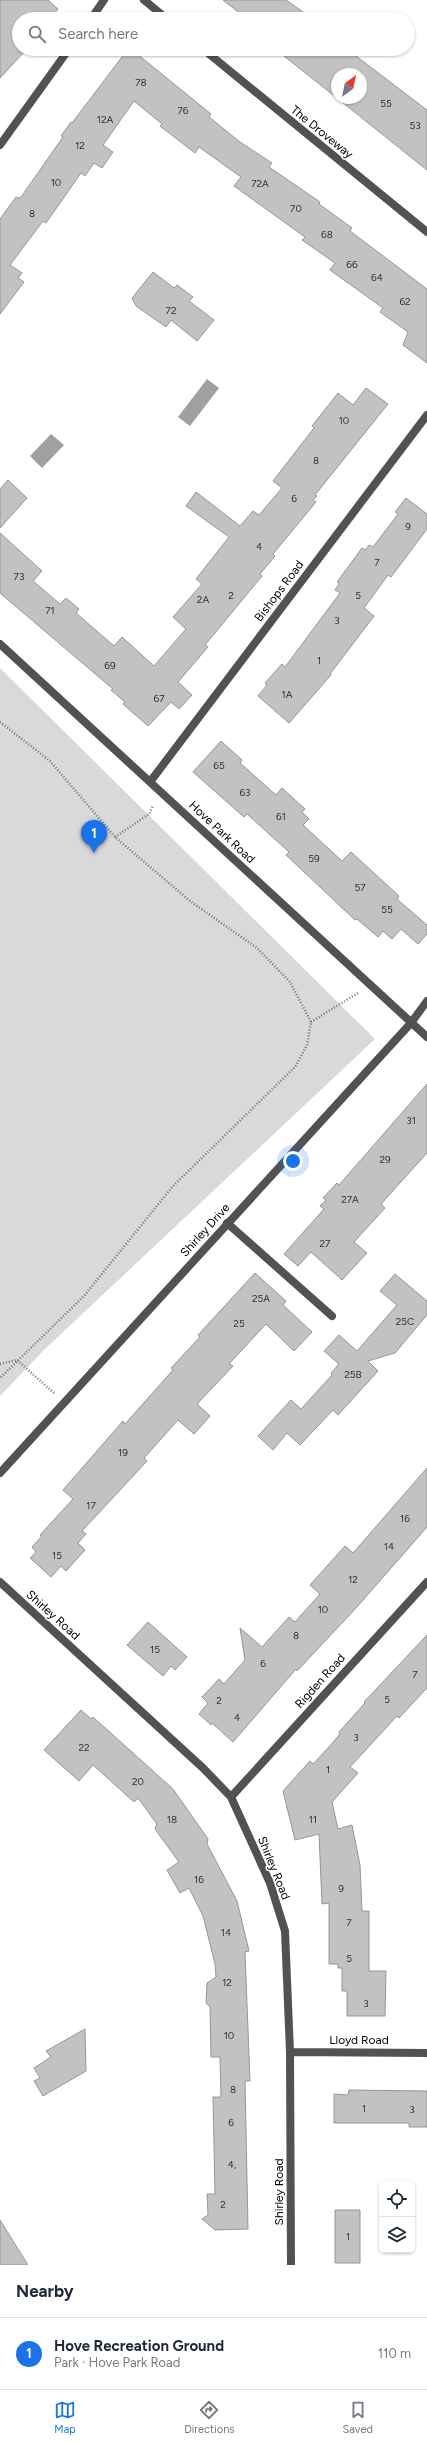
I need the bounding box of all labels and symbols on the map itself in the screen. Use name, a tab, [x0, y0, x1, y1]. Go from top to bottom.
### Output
north arrow	[331, 68, 367, 104]
house number: 78	[135, 76, 147, 89]
house number: 55	[380, 97, 392, 110]
street label: The Droveway	[288, 103, 356, 162]
house number: 76	[177, 104, 189, 117]
house number: 12A	[97, 113, 113, 126]
house number: 53	[409, 119, 421, 132]
house number: 12	[75, 139, 85, 152]
house number: 10	[51, 176, 61, 189]
house number: 72A	[251, 177, 269, 190]
house number: 70	[290, 202, 302, 215]
house number: 8	[29, 207, 35, 220]
house number: 68	[321, 228, 333, 241]
house number: 66	[346, 258, 358, 271]
house number: 64	[371, 271, 383, 284]
house number: 62	[399, 295, 411, 308]
house number: 72	[166, 304, 176, 317]
house number: 10	[339, 414, 349, 427]
house number: 8	[313, 454, 319, 467]
house number: 6	[291, 492, 297, 505]
house number: 9	[405, 520, 411, 533]
house number: 4	[256, 540, 262, 553]
house number: 7	[374, 556, 380, 569]
street label: Bishops Road	[252, 558, 306, 624]
house number: 73	[14, 570, 24, 583]
house number: 2	[228, 589, 234, 602]
house number: 5	[355, 589, 361, 602]
house number: 2A	[197, 593, 209, 606]
house number: 71	[45, 604, 55, 617]
house number: 3	[334, 614, 340, 627]
house number: 1	[317, 654, 321, 667]
house number: 69	[104, 659, 116, 672]
house number: 1A	[282, 688, 293, 701]
house number: 67	[153, 692, 165, 705]
house number: 65	[213, 759, 225, 772]
house number: 63	[239, 786, 251, 799]
street label: Hove Park Road	[186, 798, 258, 866]
house number: 61	[276, 810, 286, 823]
pin: 1	[81, 820, 107, 853]
house number: 59	[308, 852, 320, 865]
house number: 57	[354, 881, 366, 894]
house number: 55	[381, 903, 393, 916]
house number: 31	[406, 1114, 416, 1127]
your location	[283, 1151, 303, 1171]
house number: 29	[379, 1153, 391, 1166]
house number: 27A	[341, 1193, 359, 1206]
street label: Shirley Drive	[177, 1200, 233, 1260]
house number: 27	[320, 1237, 331, 1250]
house number: 25A	[252, 1292, 270, 1305]
house number: 25C	[396, 1315, 414, 1328]
house number: 25	[233, 1317, 245, 1330]
house number: 25B	[344, 1368, 362, 1381]
house number: 19	[118, 1446, 128, 1459]
house number: 17	[86, 1499, 96, 1512]
house number: 16	[400, 1512, 410, 1525]
house number: 14	[384, 1540, 394, 1553]
house number: 15	[52, 1549, 62, 1562]
house number: 12	[348, 1573, 358, 1586]
street label: Shirley Road	[23, 1587, 83, 1643]
house number: 10	[318, 1603, 328, 1616]
house number: 8	[293, 1629, 299, 1642]
house number: 15	[150, 1643, 160, 1656]
street label: Rigden Road	[292, 1651, 348, 1711]
house number: 6	[260, 1657, 266, 1670]
house number: 7	[412, 1668, 418, 1681]
house number: 5	[384, 1693, 390, 1706]
house number: 2	[216, 1694, 222, 1707]
house number: 4	[234, 1711, 240, 1724]
house number: 3	[353, 1731, 359, 1744]
house number: 22	[78, 1741, 90, 1754]
house number: 1	[326, 1763, 330, 1776]
house number: 20	[132, 1775, 144, 1788]
house number: 18	[167, 1813, 177, 1826]
house number: 11	[309, 1813, 317, 1826]
street label: Shirley Road	[255, 1834, 293, 1902]
house number: 16	[194, 1873, 204, 1886]
house number: 9	[338, 1882, 344, 1895]
house number: 7	[346, 1916, 352, 1929]
house number: 14	[221, 1926, 231, 1939]
house number: 5	[346, 1952, 352, 1965]
house number: 12	[222, 1976, 232, 1989]
house number: 3	[363, 1997, 369, 2010]
house number: 10	[224, 2029, 234, 2042]
street label: Lloyd Road	[329, 2033, 389, 2047]
house number: 8	[230, 2083, 236, 2096]
house number: 1	[362, 2102, 366, 2115]
house number: 3	[409, 2103, 415, 2116]
house number: 6	[228, 2116, 234, 2129]
house number: 4,	[228, 2158, 236, 2171]
street label: Shirley Road	[272, 2159, 286, 2225]
house number: 2	[220, 2198, 226, 2211]
house number: 1	[346, 2230, 350, 2243]

